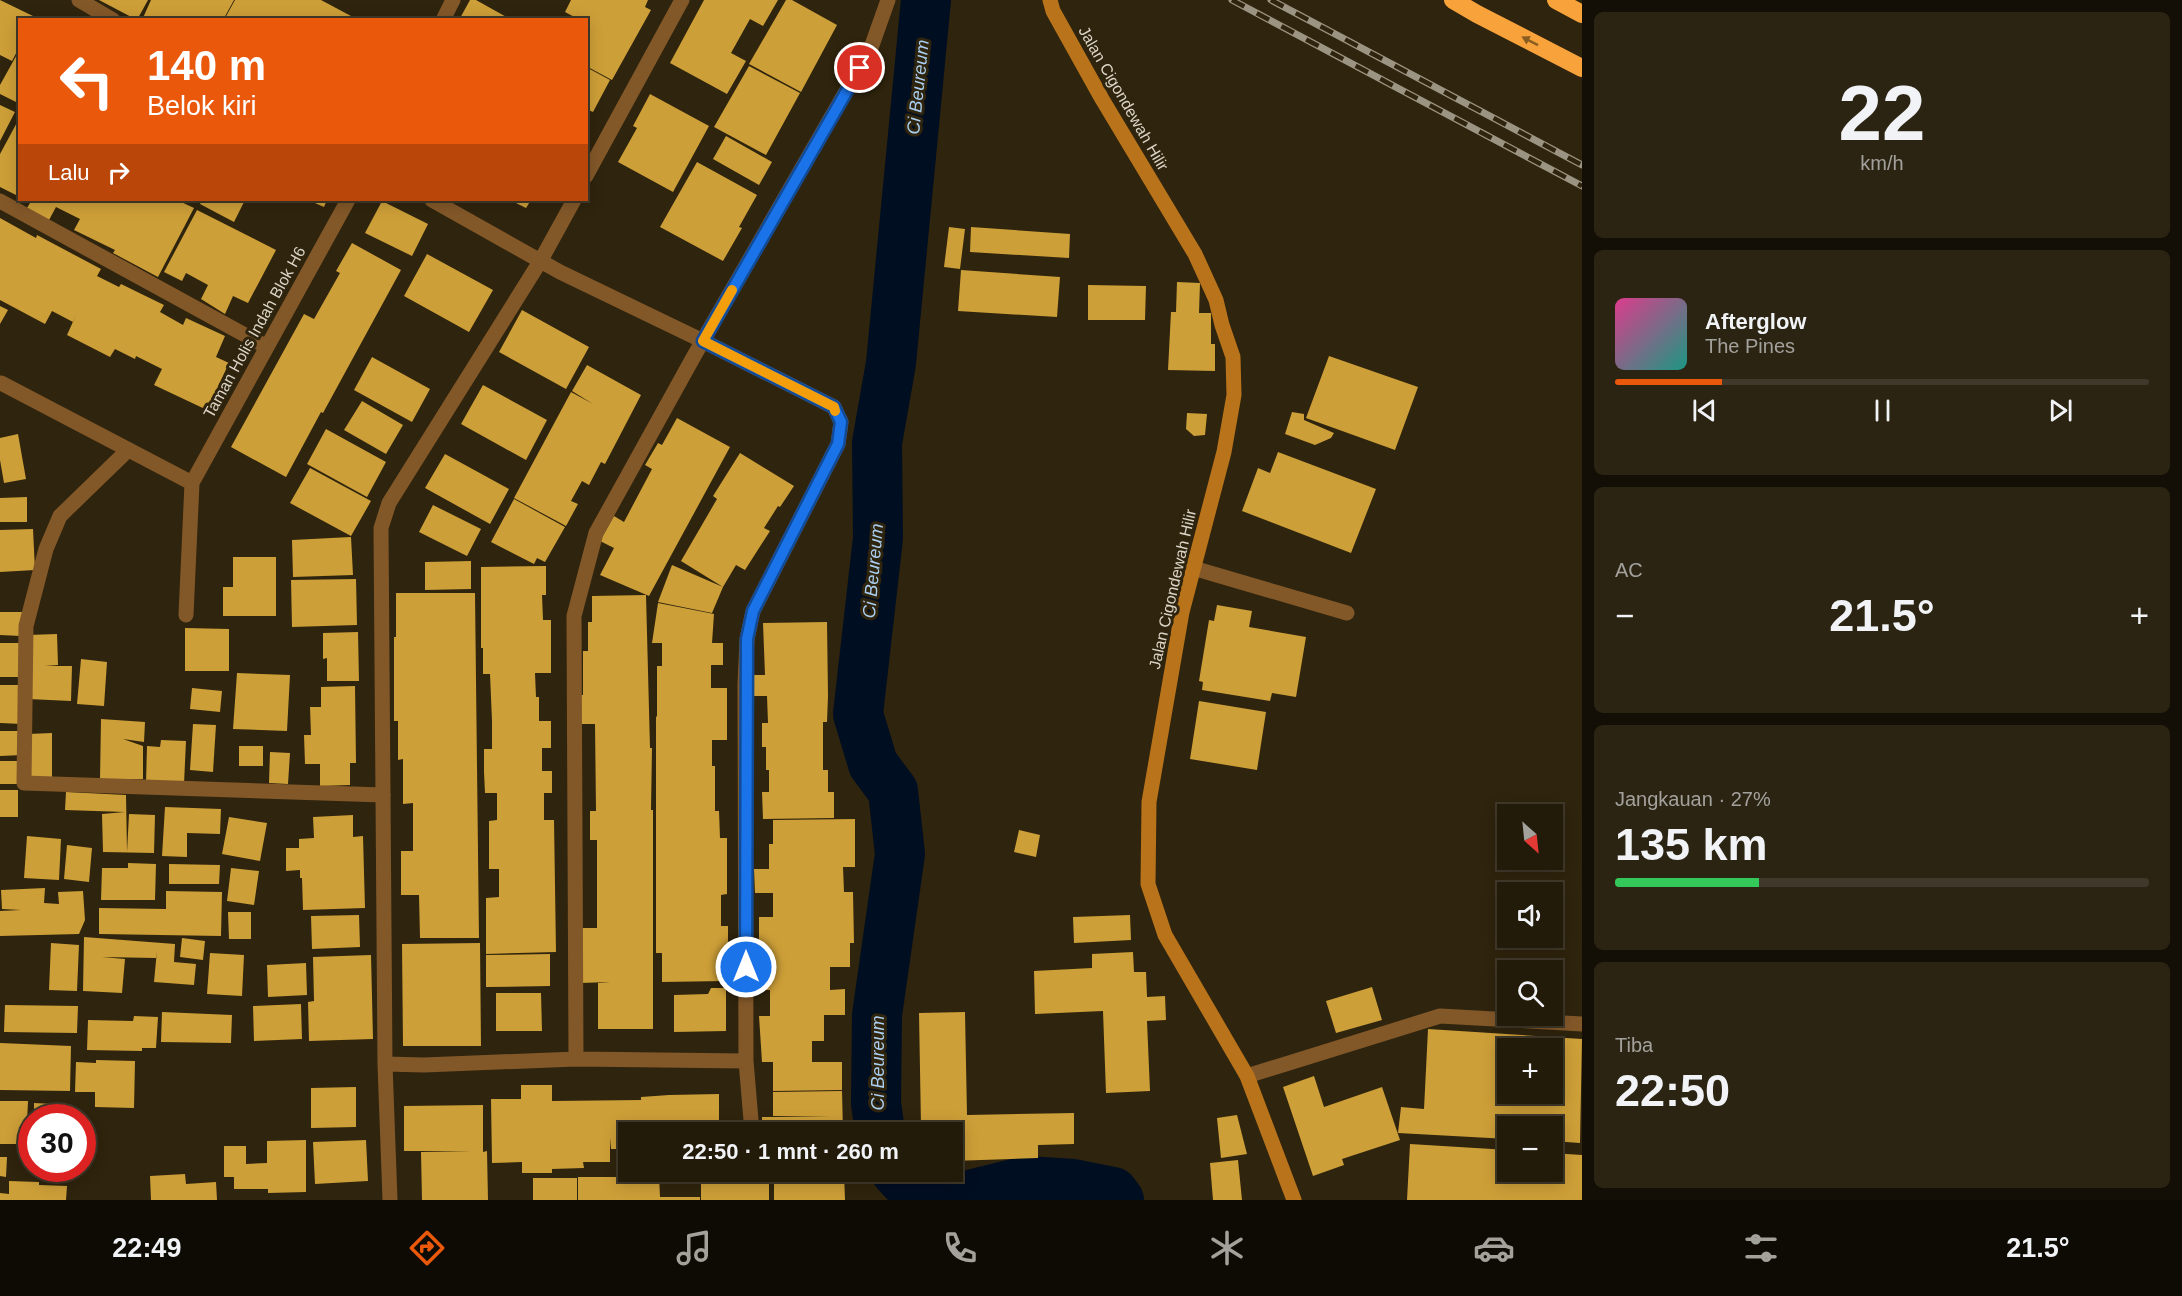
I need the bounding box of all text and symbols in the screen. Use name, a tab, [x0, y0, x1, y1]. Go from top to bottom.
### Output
street label: Jalan Cigondewah Hilir	[1075, 23, 1172, 174]
one-way arrow	[1521, 36, 1538, 46]
water label: Ci Beureum	[903, 39, 933, 135]
icon: left	[48, 42, 126, 120]
text: 140 m	[147, 42, 266, 89]
pin	[834, 42, 885, 93]
icon: arrive	[843, 51, 876, 84]
text: 22	[1839, 69, 1925, 157]
text: Belok kiri	[147, 91, 257, 121]
text: km/h	[1860, 152, 1904, 174]
icon: right	[102, 156, 135, 189]
text: Lalu	[48, 160, 90, 185]
street label: Taman Holis Indah Blok H6	[200, 244, 309, 421]
text: Afterglow	[1705, 309, 1806, 334]
text: The Pines	[1705, 335, 1795, 357]
icon: previous	[1688, 394, 1721, 427]
icon: pause	[1866, 394, 1899, 427]
icon: next	[2044, 394, 2077, 427]
street label: Jalan Cigondewah Hilir	[1146, 507, 1199, 671]
water label: Ci Beureum	[859, 523, 887, 619]
text: AC	[1615, 559, 1643, 581]
text: 21.5°	[1829, 590, 1935, 641]
text: −	[1615, 597, 1634, 634]
text: +	[2130, 597, 2149, 634]
text: Jangkauan · 27%	[1615, 788, 1771, 810]
north arrow	[1497, 804, 1563, 870]
map controls	[1497, 804, 1563, 1182]
text: 135 km	[1615, 819, 1768, 870]
button: sound	[1497, 882, 1563, 948]
position arrow	[714, 935, 778, 999]
button: search	[1497, 960, 1563, 1026]
water label: Ci Beureum	[868, 1015, 888, 1111]
text: Tiba	[1615, 1034, 1653, 1056]
button: +	[1497, 1038, 1563, 1104]
text: 22:50	[1615, 1065, 1730, 1116]
speed limit sign: 30	[18, 1104, 96, 1182]
button: −	[1497, 1116, 1563, 1182]
text: 22:50 · 1 mnt · 260 m	[682, 1139, 899, 1164]
icon: directions	[406, 1227, 448, 1269]
icon: music	[673, 1227, 715, 1269]
icon: phone	[939, 1227, 981, 1269]
icon: climate	[1206, 1227, 1248, 1269]
icon: car	[1473, 1227, 1515, 1269]
icon: filters	[1740, 1227, 1782, 1269]
text: 22:49	[112, 1233, 181, 1263]
text: 21.5°	[2006, 1233, 2070, 1263]

